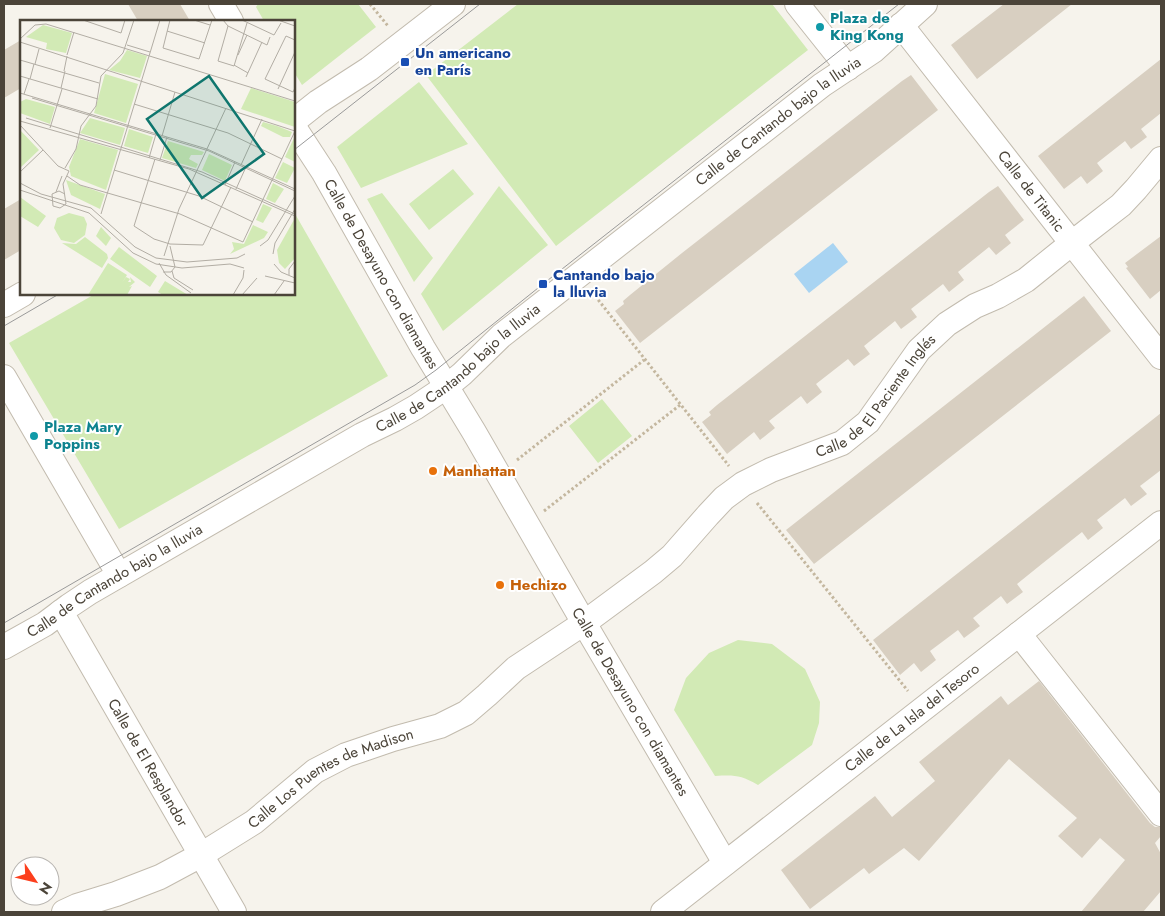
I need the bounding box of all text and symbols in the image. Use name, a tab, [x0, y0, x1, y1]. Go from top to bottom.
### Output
place label: Plaza de King Kong	[830, 7, 904, 46]
inset map	[20, 20, 295, 295]
marker: Plaza de King Kong	[814, 21, 826, 33]
place label: Un americano en París	[415, 42, 511, 81]
street label: Calle de Cantando bajo la lluvia	[691, 51, 865, 191]
marker: Un americano en París	[399, 56, 411, 68]
street label: Calle de Titanic	[992, 146, 1070, 237]
street label: Calle de Desayuno con diamantes	[319, 175, 444, 373]
place label: Cantando bajo la lluvia	[553, 264, 655, 303]
marker: Cantando bajo la lluvia	[537, 278, 549, 290]
street label: Calle de Cantando bajo la lluvia	[372, 298, 545, 438]
street label: Calle de El Paciente Inglés	[812, 329, 941, 463]
place label: Plaza Mary Poppins	[44, 416, 122, 455]
marker: Plaza Mary Poppins	[28, 430, 40, 442]
place label: Manhattan	[443, 460, 516, 482]
marker: Manhattan	[427, 465, 439, 477]
street label: Calle de Cantando bajo la lluvia	[23, 518, 207, 643]
place label: Hechizo	[510, 574, 567, 596]
marker: Hechizo	[494, 579, 506, 591]
street label: Calle de Desayuno con diamantes	[566, 603, 694, 800]
street label: Calle de La Isla del Tesoro	[840, 658, 984, 777]
street label: Calle de El Resplandor	[102, 694, 194, 832]
street label: Calle Los Puentes de Madison	[244, 723, 416, 834]
north arrow	[10, 856, 60, 906]
text: N	[34, 878, 57, 899]

